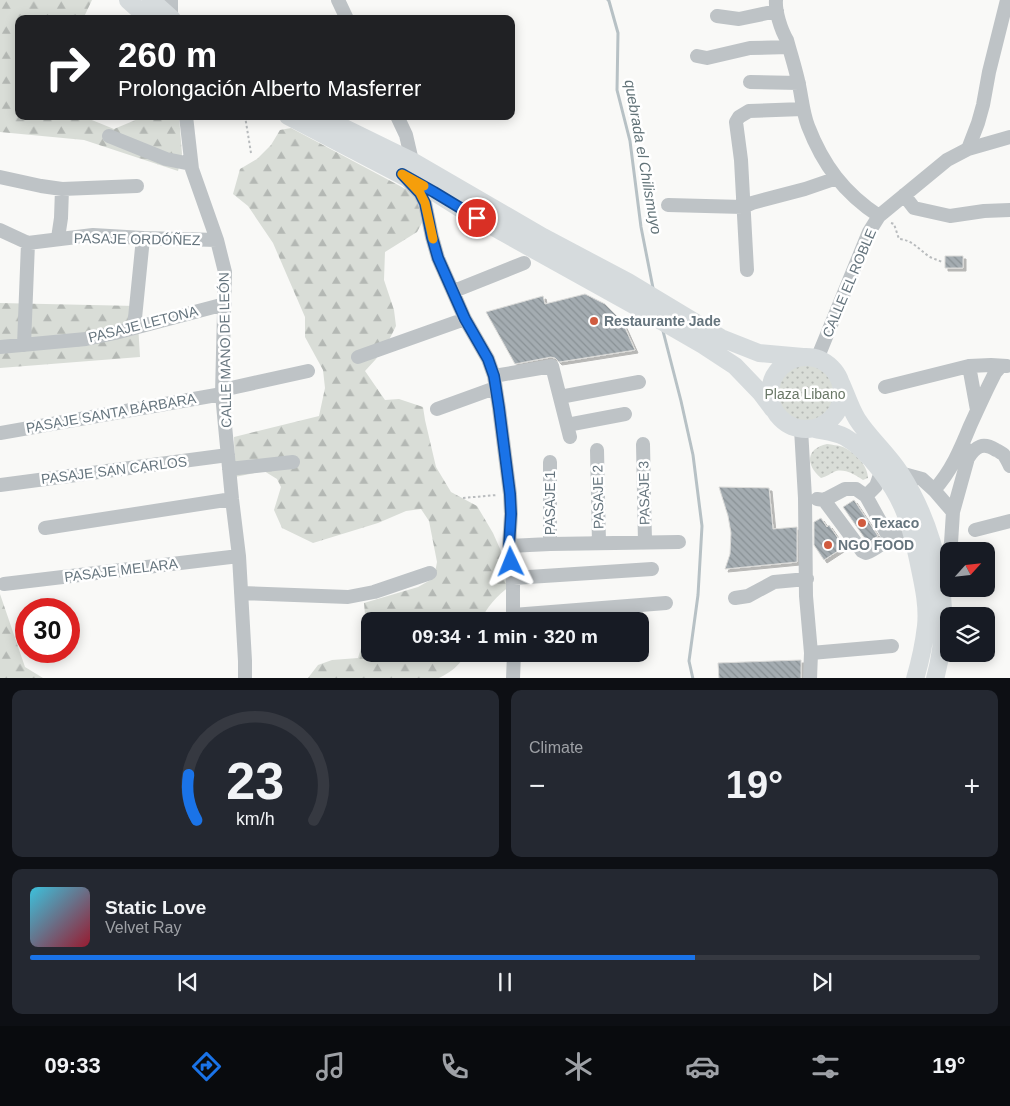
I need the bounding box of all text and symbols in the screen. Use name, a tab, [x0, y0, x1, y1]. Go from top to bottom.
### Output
icon: right	[35, 35, 100, 100]
text: 260 m	[118, 35, 217, 74]
text: Prolongación Alberto Masferrer	[118, 76, 421, 101]
water label: quebrada el Chilismuyo	[622, 78, 665, 236]
pin	[456, 197, 498, 239]
icon: arrive	[463, 204, 491, 232]
street label: CALLE EL ROBLE	[819, 226, 879, 340]
street label: PASAJE ORDÓÑEZ	[74, 230, 201, 248]
street label: CALLE MANO DE LEÓN	[216, 272, 234, 428]
street label: PASAJE LETONA	[87, 302, 200, 345]
place label: Restaurante Jade	[604, 313, 721, 329]
marker: Restaurante Jade	[588, 315, 600, 327]
park label: Plaza Libano	[765, 386, 846, 402]
street label: PASAJE SANTA BÁRBARA	[25, 390, 198, 436]
street label: PASAJE SAN CARLOS	[40, 453, 188, 487]
street label: PASAJE 3	[635, 460, 653, 525]
street label: PASAJE 2	[589, 464, 607, 529]
street label: PASAJE 1	[542, 471, 558, 535]
place label: Texaco	[872, 515, 919, 531]
marker: Texaco	[856, 517, 868, 529]
position arrow	[484, 535, 536, 587]
place label: NGO FOOD	[838, 537, 914, 553]
marker: NGO FOOD	[822, 539, 834, 551]
north arrow	[940, 542, 995, 598]
map controls	[940, 542, 995, 662]
street label: PASAJE MELARA	[63, 555, 179, 585]
speed limit sign: 30	[15, 598, 80, 663]
button: layers	[940, 607, 995, 662]
text: 09:34 · 1 min · 320 m	[412, 626, 598, 647]
text: Climate	[529, 739, 583, 756]
text: 23	[227, 752, 284, 810]
text: 19°	[726, 764, 783, 806]
text: −	[529, 770, 545, 801]
text: +	[964, 770, 980, 801]
text: km/h	[236, 809, 275, 829]
text: Static Love	[105, 897, 206, 918]
text: Velvet Ray	[105, 919, 181, 936]
icon: previous	[174, 968, 202, 996]
icon: pause	[491, 968, 519, 996]
icon: next	[808, 968, 836, 996]
icon: directions	[189, 1049, 224, 1084]
icon: music	[313, 1049, 348, 1084]
icon: phone	[437, 1049, 472, 1084]
icon: climate	[561, 1049, 596, 1084]
icon: car	[685, 1049, 720, 1084]
icon: filters	[808, 1049, 843, 1084]
text: 09:33	[44, 1053, 101, 1078]
text: 19°	[932, 1053, 966, 1078]

